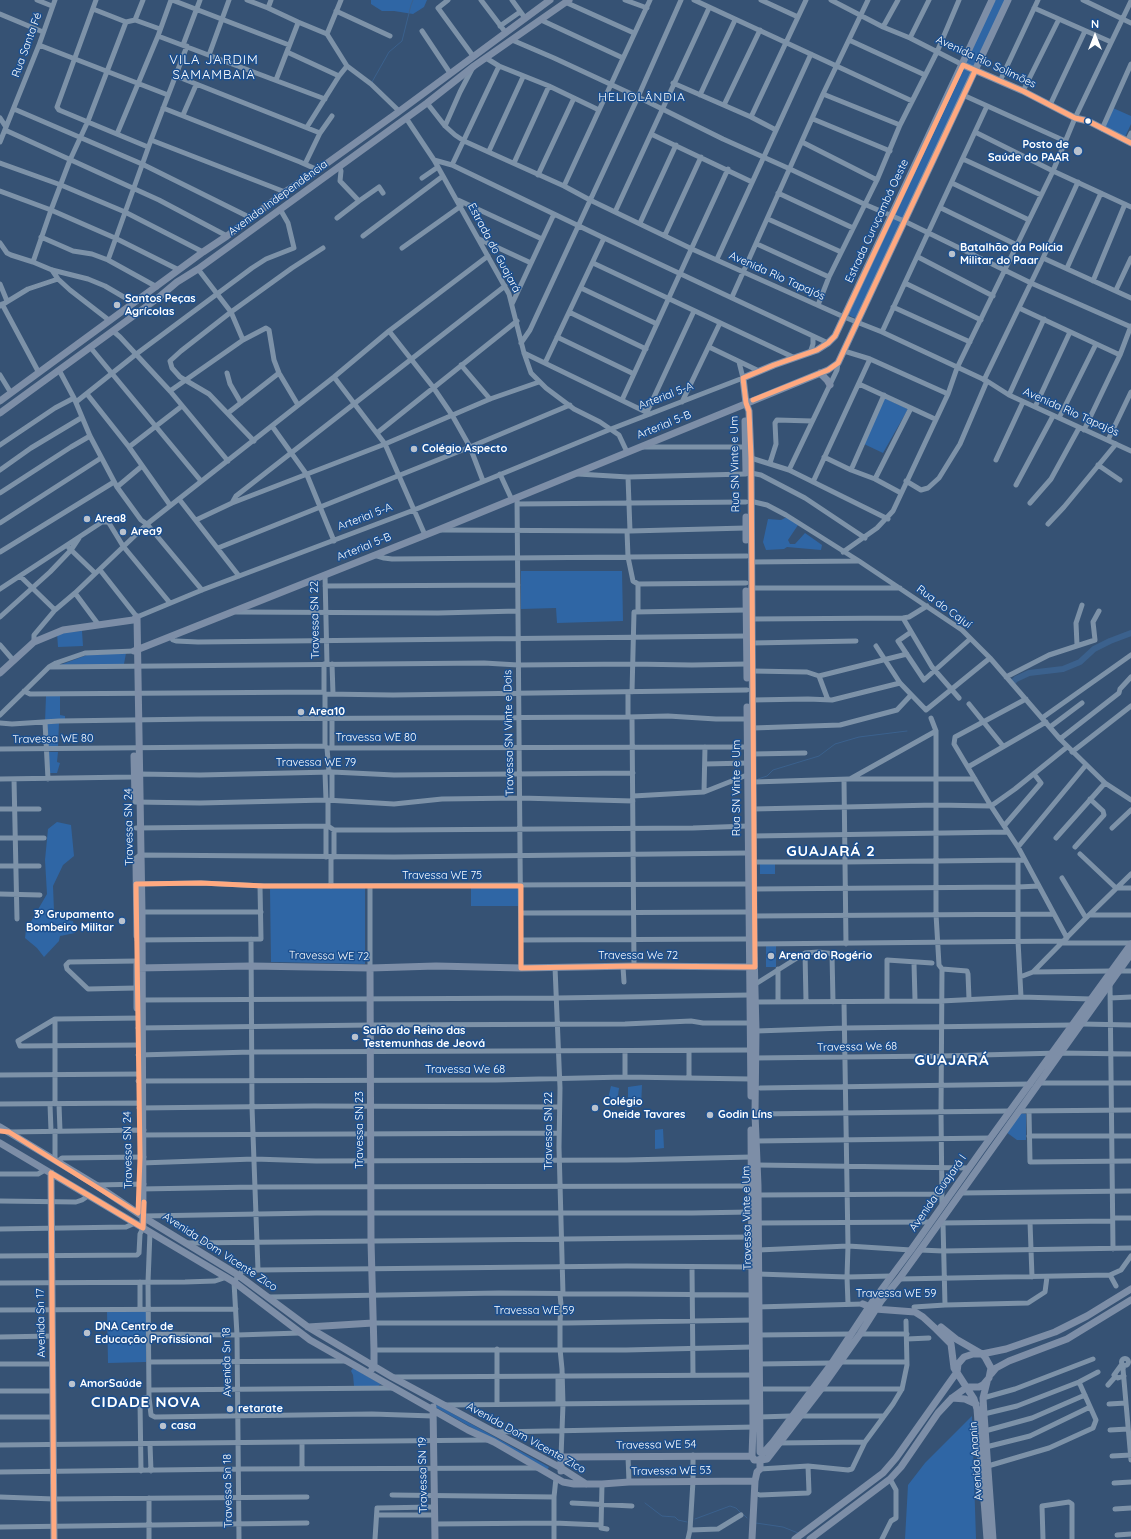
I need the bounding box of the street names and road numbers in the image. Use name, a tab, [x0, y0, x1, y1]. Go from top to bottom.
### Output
street label: Rua Santa Fé	[9, 11, 45, 79]
street label: Avenida Rio Solimões	[934, 33, 1038, 91]
street label: Estrada Curuçambá Oeste	[843, 157, 911, 285]
street label: Avenida Independência	[226, 158, 330, 238]
street label: Estrada do Guajará	[465, 201, 523, 295]
street label: Avenida Rio Tapajós	[727, 249, 827, 303]
street label: Arterial 5-A	[637, 380, 695, 412]
street label: Avenida Rio Tapajós	[1021, 385, 1121, 439]
street label: Arterial 5-B	[635, 408, 693, 442]
street label: Rua SN Vinte e Um	[728, 416, 742, 512]
street label: Arterial 5-A	[336, 501, 394, 533]
street label: Arterial 5-B	[335, 530, 393, 564]
street label: Travessa SN 22	[308, 581, 322, 659]
street label: Rua do Cajuí	[914, 583, 974, 631]
street label: Travessa SN Vinte e Dois	[501, 670, 517, 796]
street label: Travessa WE 80	[335, 731, 417, 745]
street label: Travessa WE 80	[12, 732, 94, 746]
street label: Rua SN Vinte e Um	[730, 740, 744, 836]
street label: Travessa WE 79	[276, 756, 356, 770]
street label: Travessa SN 24	[122, 788, 136, 866]
street label: Travessa WE 75	[402, 869, 482, 883]
street label: Travessa WE 72	[289, 949, 369, 963]
street label: Travessa We 72	[598, 949, 678, 963]
street label: Travessa We 68	[817, 1040, 897, 1054]
street label: Travessa We 68	[425, 1063, 505, 1077]
street label: Travessa SN 23	[353, 1091, 367, 1169]
street label: Travessa SN 22	[542, 1092, 556, 1170]
street label: Travessa SN 24	[121, 1111, 135, 1189]
street label: Avenida Guajará I	[907, 1152, 969, 1234]
street label: Travessa Vinte e Um	[739, 1166, 755, 1270]
street label: Avenida Dom Vicente Zico	[160, 1210, 280, 1294]
street label: Travessa WE 59	[856, 1287, 936, 1301]
street label: Avenida Sn 17	[34, 1288, 48, 1358]
street label: Travessa WE 59	[494, 1304, 574, 1318]
street label: Avenida Sn 18	[220, 1327, 234, 1397]
street label: Avenida Dom Vicente Zico	[464, 1400, 588, 1476]
street label: Avenida Ananin	[967, 1421, 985, 1501]
street label: Travessa SN 19	[416, 1437, 430, 1513]
street label: Travessa WE 54	[616, 1438, 696, 1452]
street label: Travessa Sn 18	[221, 1454, 235, 1528]
street label: Travessa WE 53	[631, 1464, 711, 1478]

